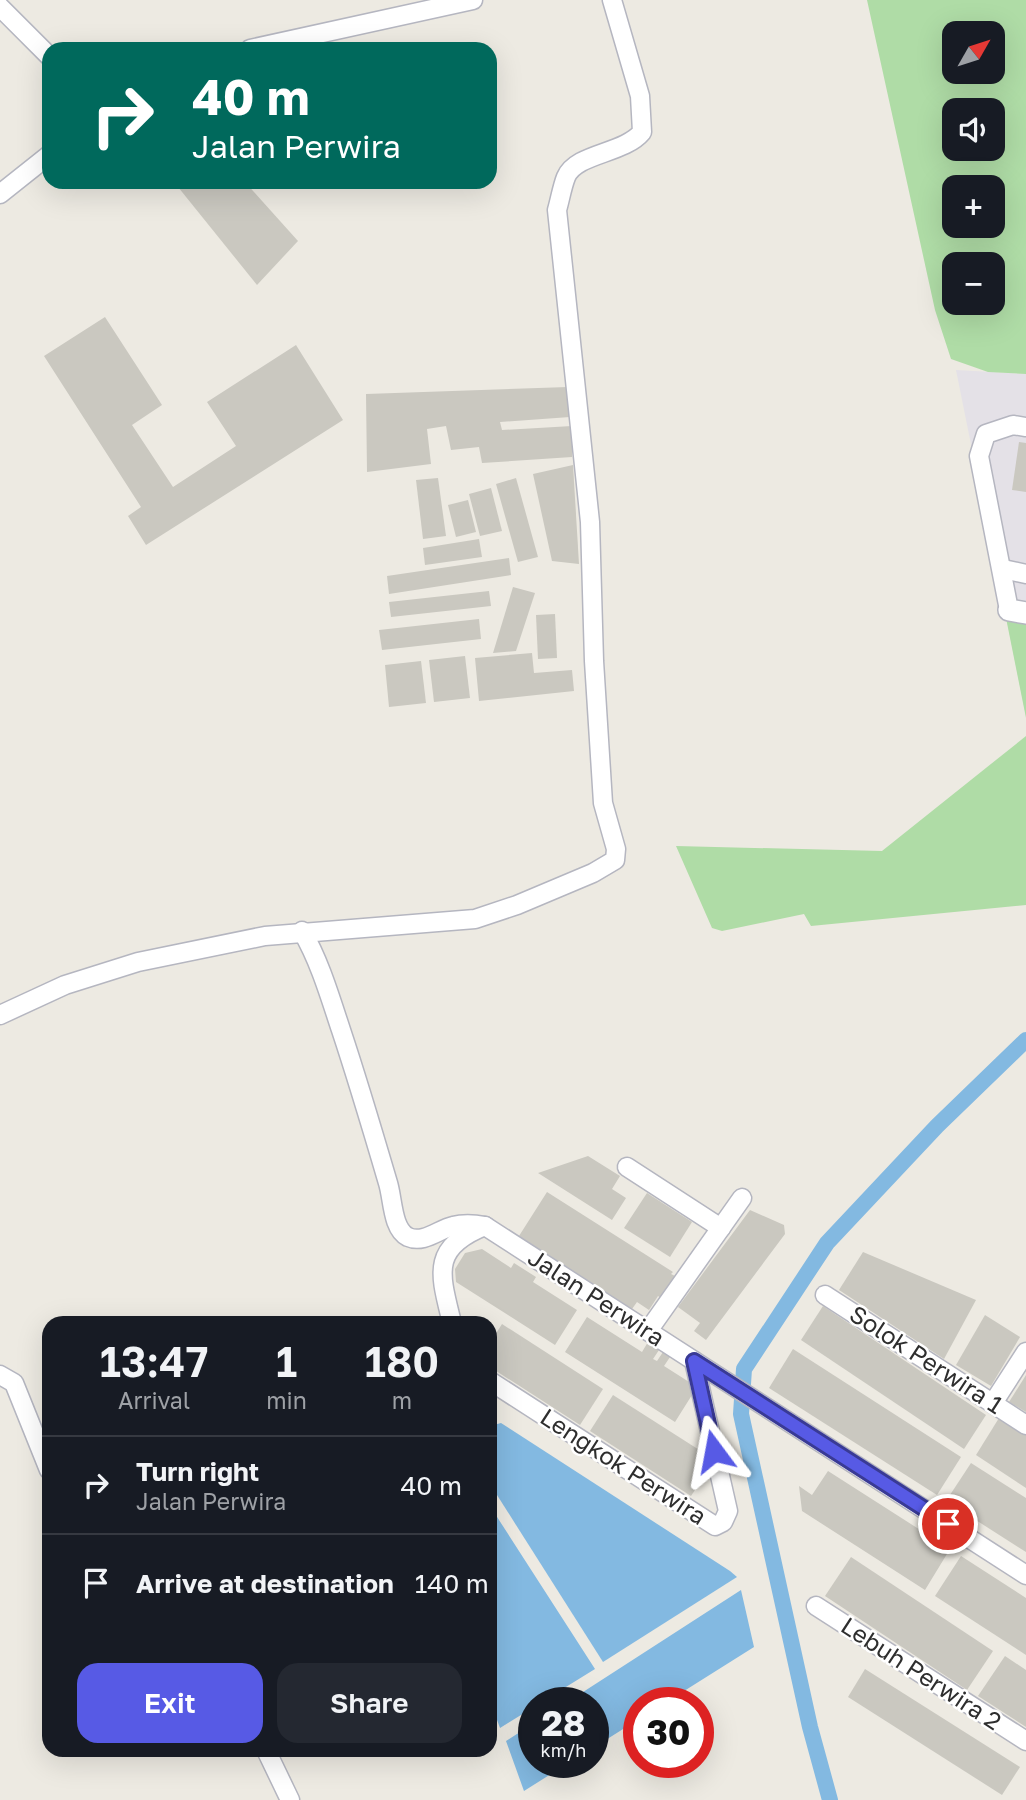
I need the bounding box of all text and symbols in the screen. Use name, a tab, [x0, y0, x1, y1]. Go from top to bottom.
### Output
north arrow	[942, 21, 1004, 84]
map controls	[942, 21, 1005, 315]
text: 40 m	[192, 67, 310, 126]
icon: right	[77, 70, 168, 161]
button: sound	[942, 98, 1005, 161]
text: Jalan Perwira	[192, 127, 401, 165]
button: +	[942, 175, 1005, 238]
button: −	[942, 252, 1005, 315]
street label: Jalan Perwira	[523, 1242, 670, 1352]
street label: Solok Perwira 1	[845, 1298, 1009, 1419]
text: 13:47	[100, 1336, 208, 1386]
text: 1	[276, 1336, 297, 1386]
text: 180	[365, 1336, 439, 1386]
text: Arrival	[118, 1386, 190, 1414]
text: min	[266, 1386, 307, 1414]
text: m	[392, 1386, 412, 1414]
street label: Lengkok Perwira	[536, 1401, 712, 1530]
position arrow	[677, 1414, 751, 1488]
text: Turn right	[136, 1456, 259, 1487]
icon: right	[77, 1466, 115, 1504]
text: 40 m	[401, 1470, 462, 1501]
text: Jalan Perwira	[136, 1487, 286, 1515]
pin	[918, 1494, 978, 1554]
icon: arrive	[929, 1505, 967, 1543]
icon: arrive	[77, 1564, 115, 1602]
text: Arrive at destination	[136, 1568, 394, 1599]
text: 140 m	[415, 1568, 489, 1599]
street label: Lebuh Perwira 2	[836, 1610, 1007, 1735]
button: Exit	[77, 1663, 263, 1743]
button: Share	[277, 1663, 462, 1743]
speed limit sign: 30	[623, 1687, 714, 1778]
text: 28	[542, 1702, 585, 1744]
text: km/h	[541, 1739, 586, 1761]

